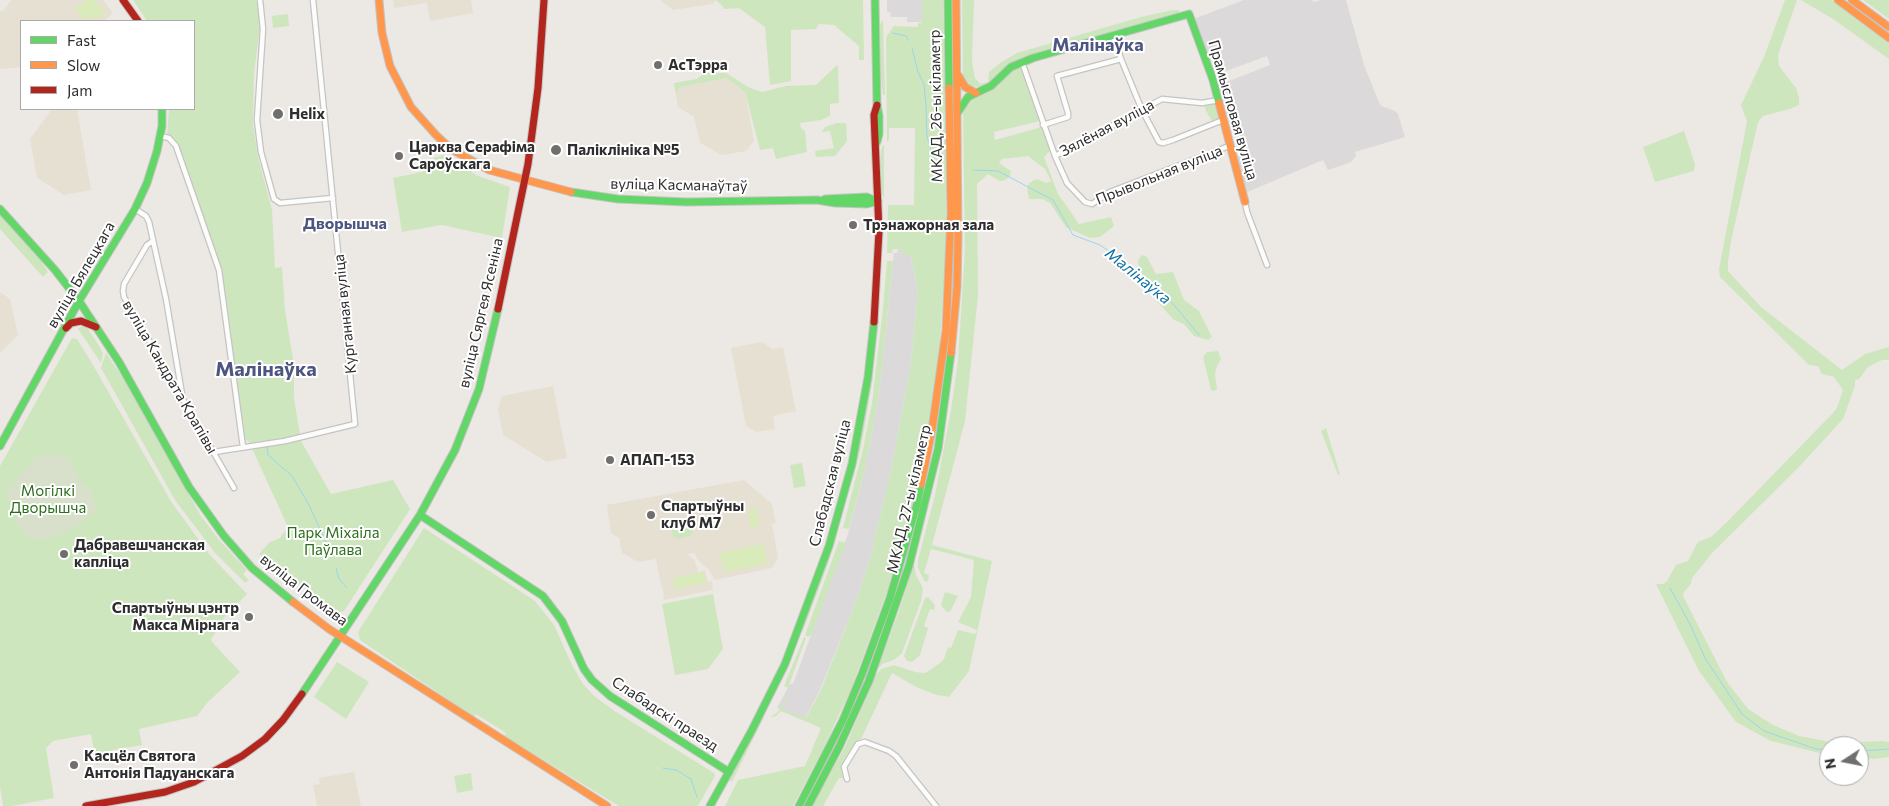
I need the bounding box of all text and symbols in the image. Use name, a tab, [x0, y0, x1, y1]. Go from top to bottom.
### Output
legend	[20, 20, 195, 110]
street label: МКАД, 26-ы кіламетр	[926, 29, 946, 183]
text: Fast	[67, 31, 96, 49]
district label: Малінаўка	[1052, 34, 1144, 56]
street label: Прамысловая вуліца	[1204, 38, 1262, 182]
text: Slow	[67, 56, 100, 74]
place label: АсТэрра	[668, 56, 728, 74]
marker: АсТэрра	[652, 59, 664, 71]
text: Jam	[67, 81, 92, 99]
street label: Зялёная вуліца	[1057, 96, 1157, 160]
place label: Helix	[289, 105, 325, 123]
marker: Helix	[271, 107, 285, 121]
place label: Царква Серафіма Сароўскага	[409, 138, 535, 173]
place label: Паліклініка №5	[567, 141, 679, 159]
street label: Прывольная вуліца	[1093, 141, 1225, 209]
marker: Паліклініка №5	[549, 143, 563, 157]
marker: Царква Серафіма Сароўскага	[393, 150, 405, 162]
street label: вуліца Касманаўтаў	[610, 175, 748, 195]
district label: Дворышча	[303, 214, 387, 234]
place label: Трэнажорная зала	[863, 216, 994, 234]
street label: вуліца Бялецкага	[43, 219, 119, 331]
marker: Трэнажорная зала	[847, 219, 859, 231]
street label: вуліца Сяргея Ясеніна	[455, 236, 507, 390]
water label: Малінаўка	[1101, 244, 1175, 308]
street label: Курганная вуліца	[330, 253, 360, 375]
street label: вуліца Кандрата Крапівы	[119, 297, 221, 457]
district label: Малінаўка	[215, 357, 317, 381]
street label: Слабадская вуліца	[805, 417, 855, 549]
street label: МКАД, 27-ы кіламетр	[883, 423, 935, 575]
place label: АПАП-153	[620, 451, 695, 469]
marker: АПАП-153	[604, 454, 616, 466]
park label: Могілкі Дворышча	[10, 482, 86, 517]
place label: Спартыўны клуб М7	[661, 497, 744, 532]
marker: Спартыўны клуб М7	[645, 509, 657, 521]
park label: Парк Міхаіла Паўлава	[287, 524, 379, 559]
place label: Дабравешчанская капліца	[74, 536, 205, 571]
marker: Дабравешчанская капліца	[58, 548, 70, 560]
street label: вуліца Громава	[257, 550, 351, 630]
place label: Спартыўны цэнтр Макса Мірнага	[112, 599, 239, 634]
marker: Спартыўны цэнтр Макса Мірнага	[243, 611, 255, 623]
street label: Слабадскі праезд	[608, 673, 722, 755]
north arrow	[1819, 736, 1869, 786]
place label: Касцёл Святога Антонія Падуанскага	[84, 747, 234, 782]
text: N	[1820, 757, 1839, 771]
marker: Касцёл Святога Антонія Падуанскага	[68, 759, 80, 771]

